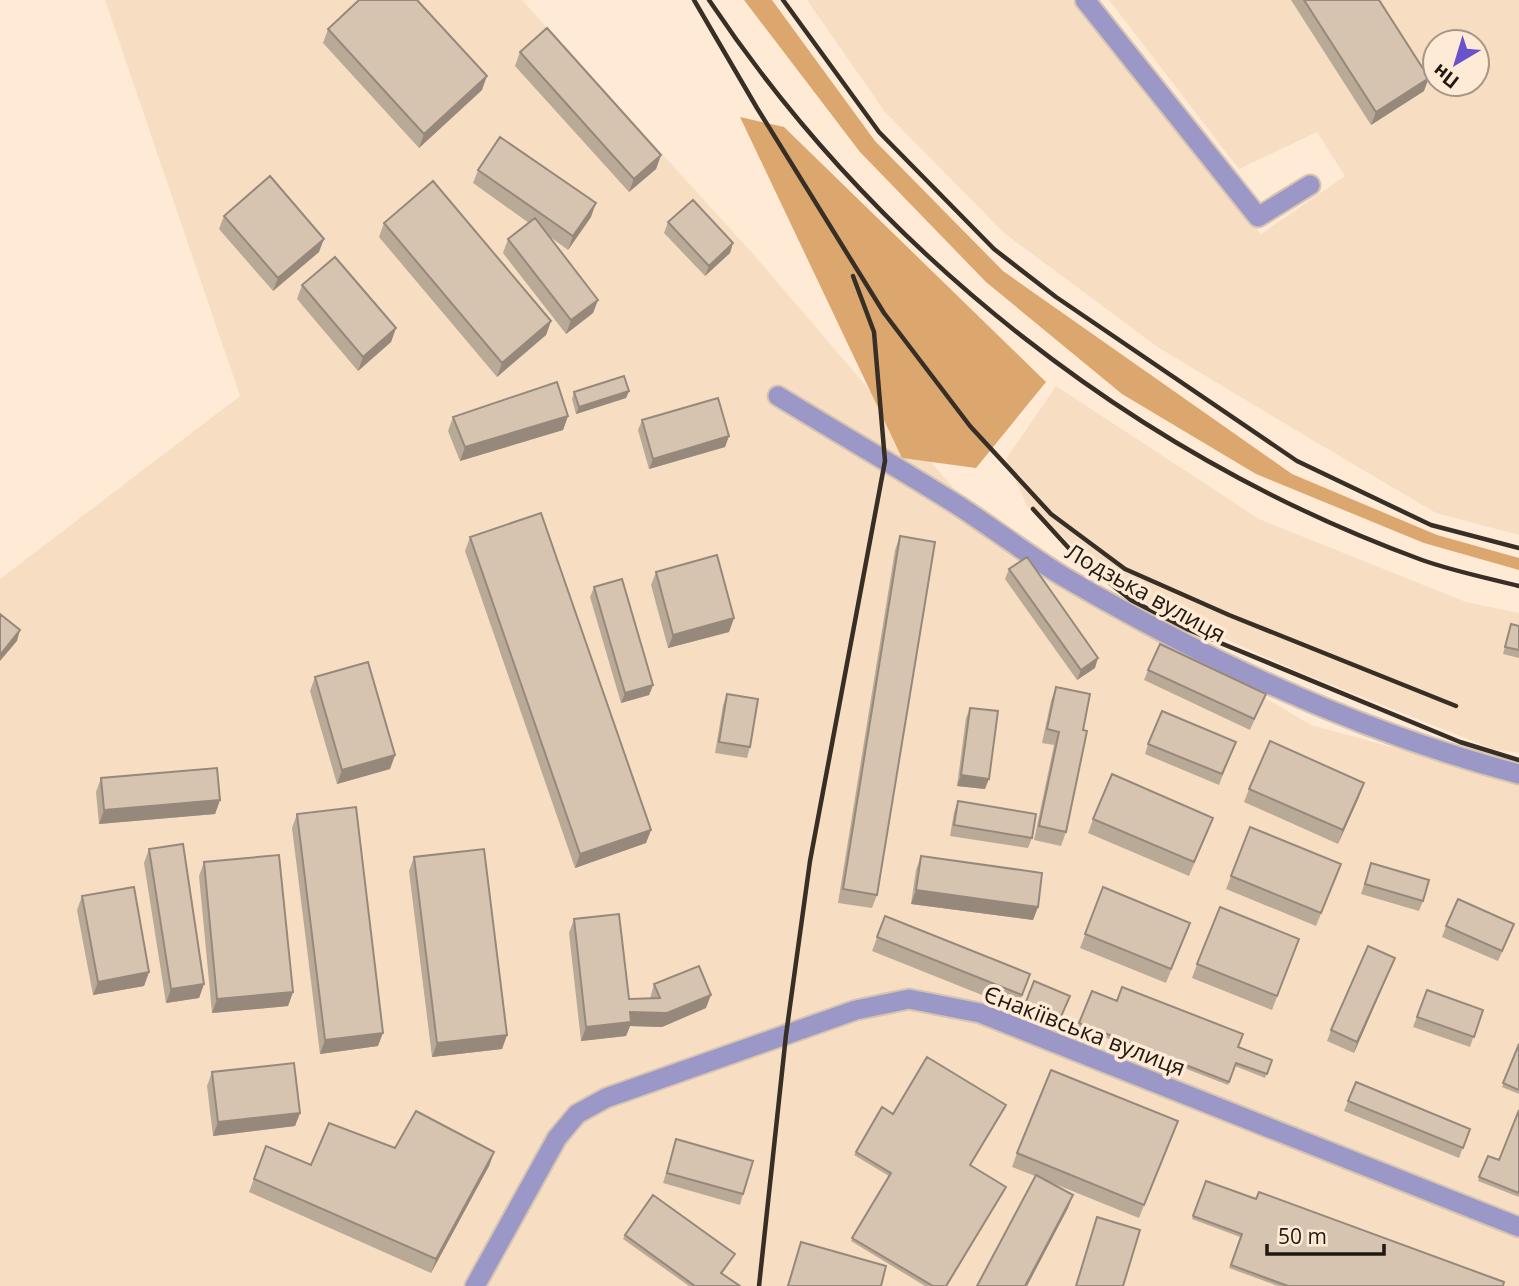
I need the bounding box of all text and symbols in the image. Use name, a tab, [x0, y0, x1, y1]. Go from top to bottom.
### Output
north arrow	[1421, 28, 1491, 98]
text: Пн	[1427, 58, 1464, 95]
street label: Лодзька вулиця	[1060, 535, 1232, 649]
street label: Єнакіївська вулиця	[980, 977, 1190, 1083]
scale bar	[1267, 1212, 1384, 1256]
text: 50 m	[1278, 1222, 1327, 1250]

